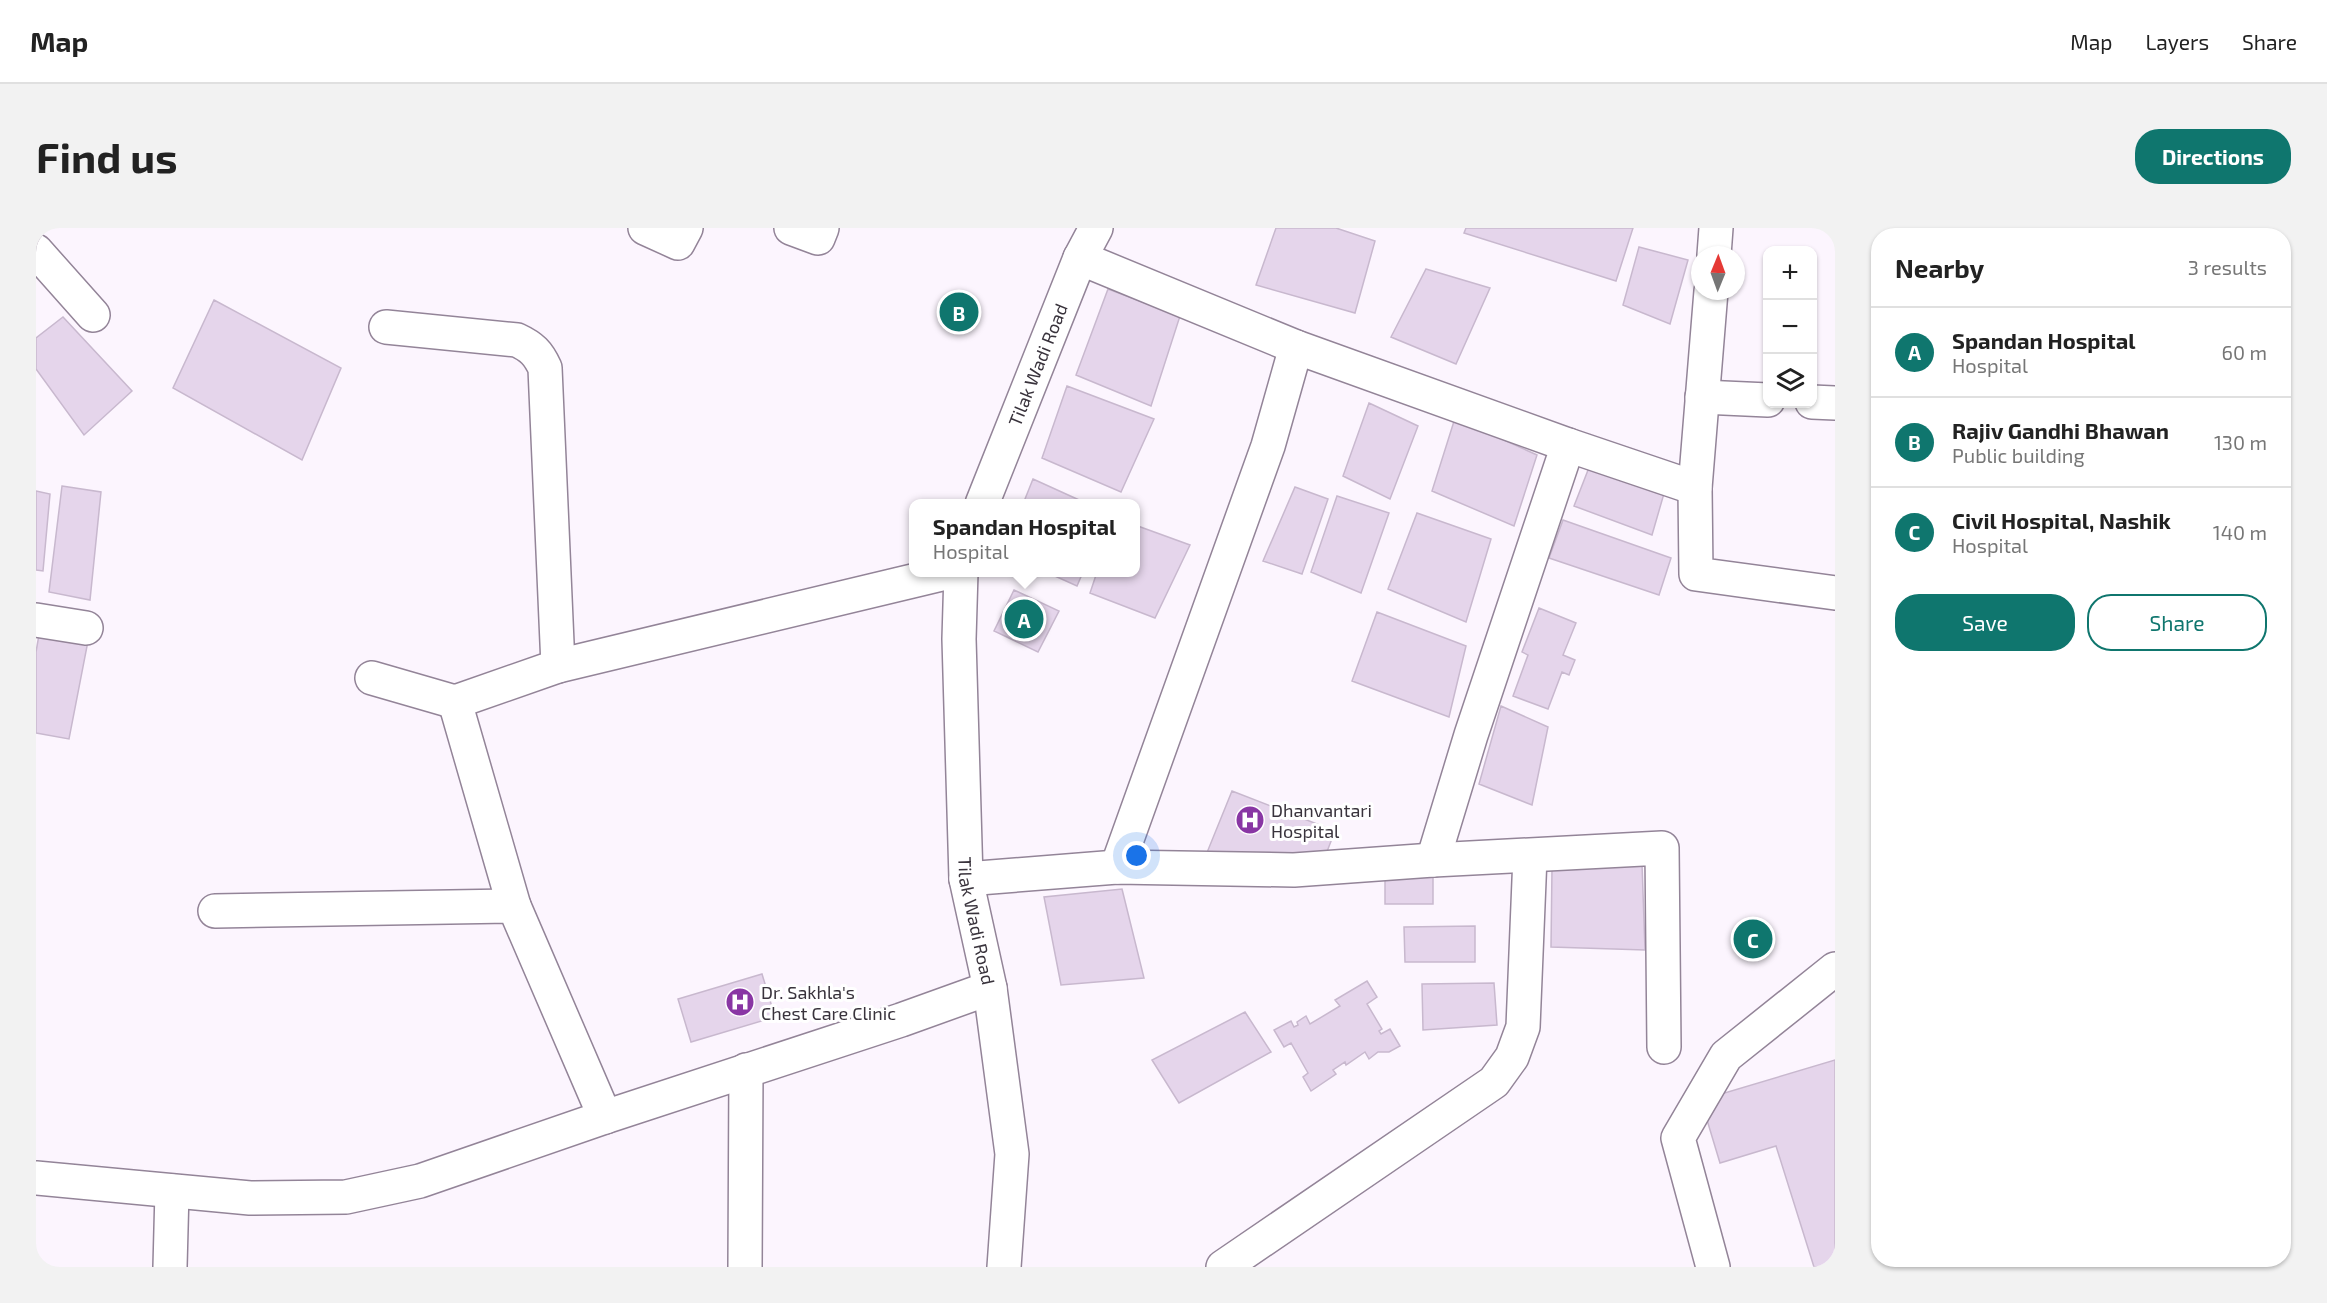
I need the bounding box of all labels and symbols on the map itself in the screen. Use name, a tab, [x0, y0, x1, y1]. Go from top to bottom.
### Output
north arrow	[1691, 246, 1745, 300]
pin: B	[940, 290, 978, 334]
street label: Tilak Wadi Road	[1003, 300, 1072, 429]
pin: A	[1004, 596, 1044, 642]
place label: Dhanvantari Hospital	[1271, 799, 1372, 842]
hospital icon: Dhanvantari Hospital	[1234, 804, 1266, 836]
your location	[1122, 841, 1151, 870]
street label: Tilak Wadi Road	[954, 857, 1000, 987]
pin: C	[1734, 916, 1772, 962]
place label: Dr. Sakhla's Chest Care Clinic	[761, 981, 896, 1024]
hospital icon: Dr. Sakhla's Chest Care Clinic	[724, 986, 756, 1018]

